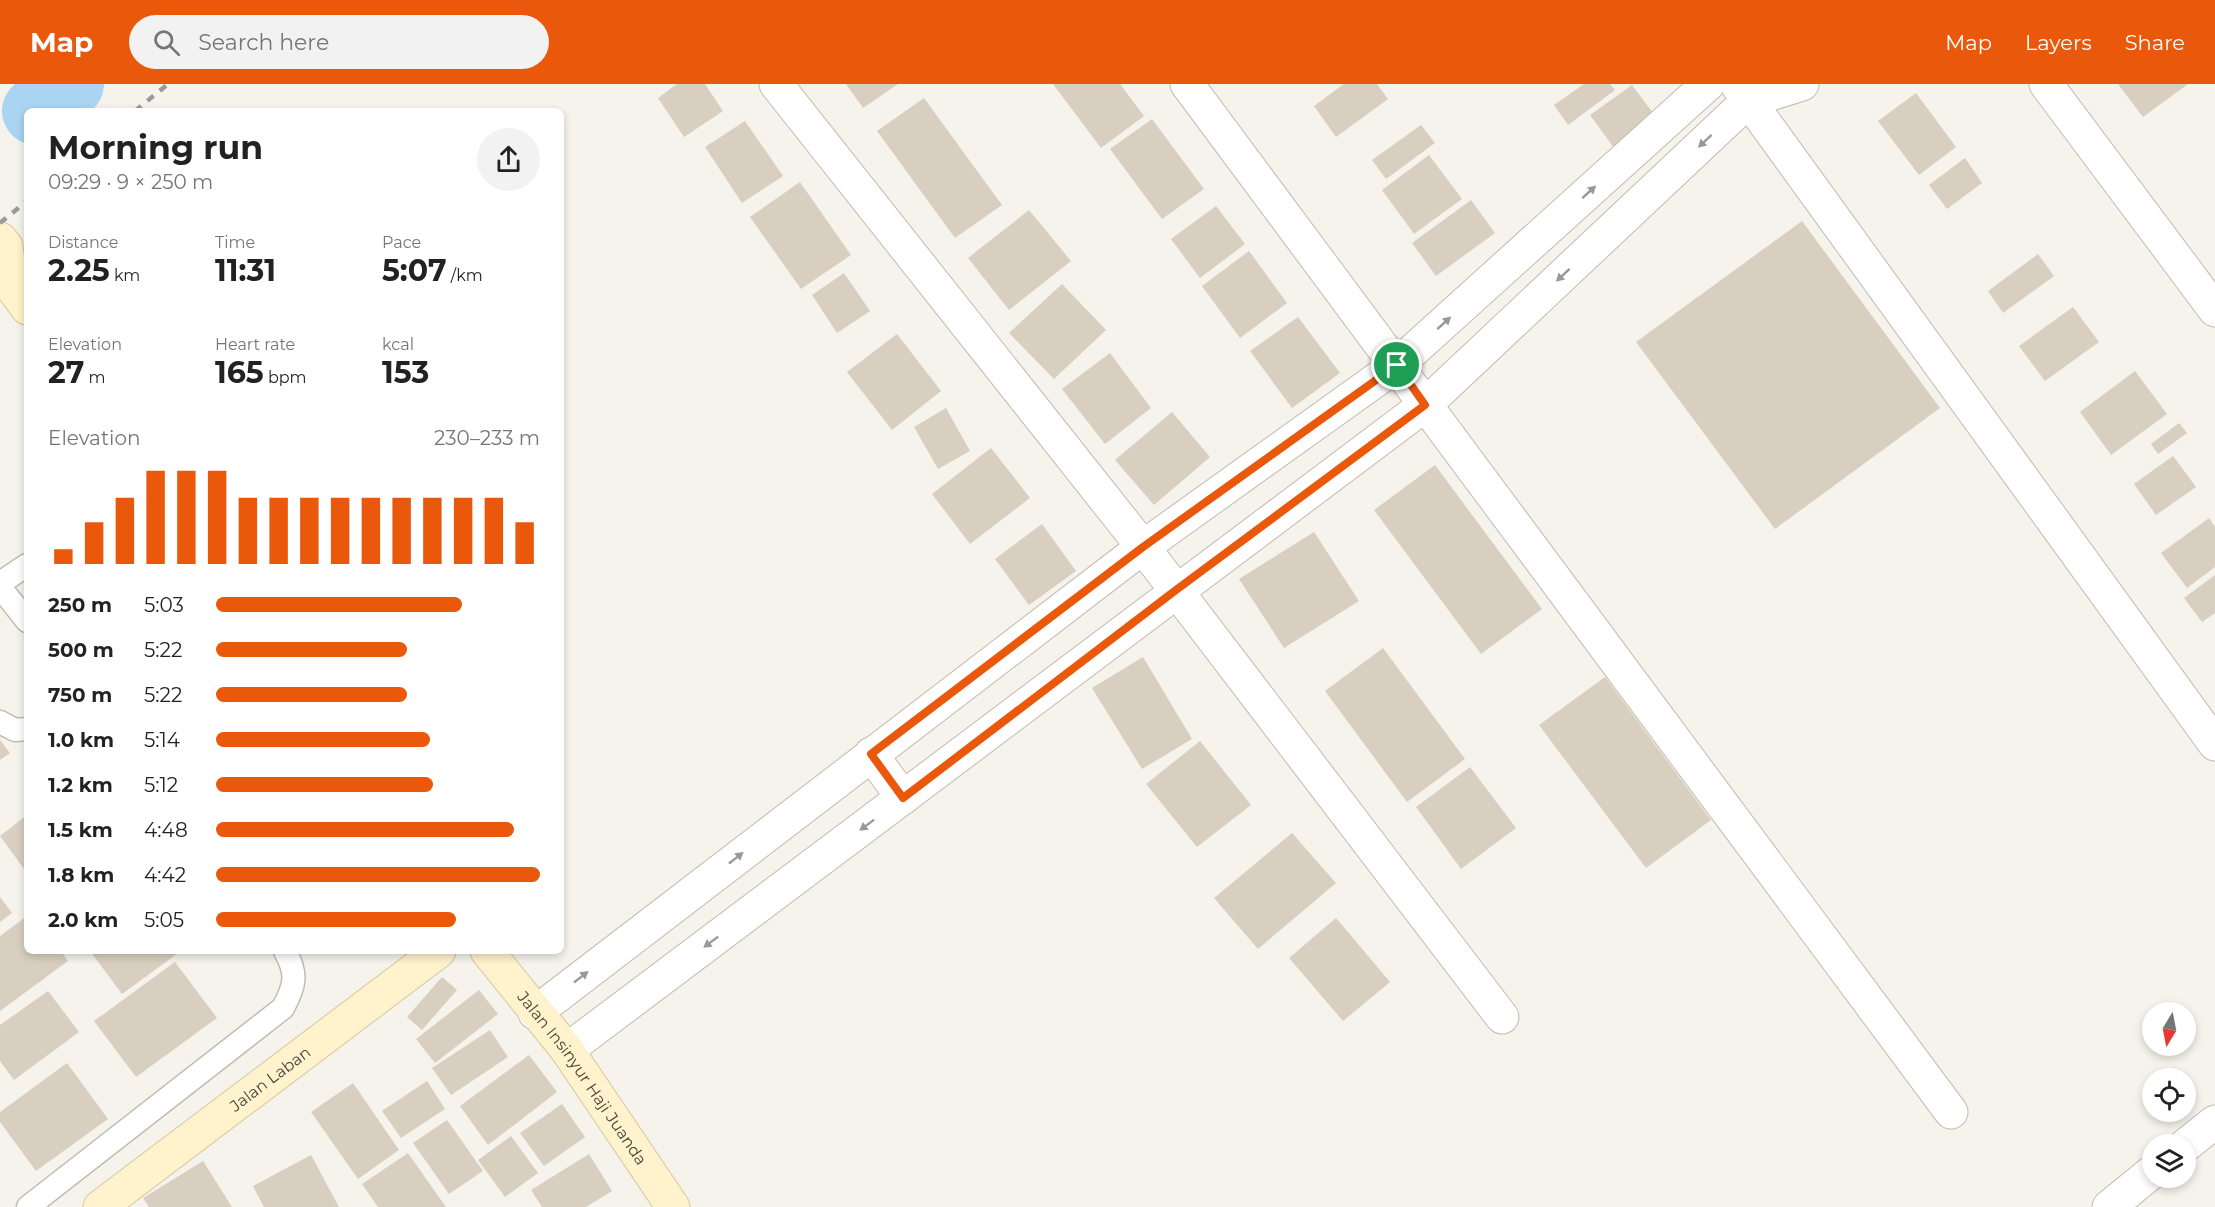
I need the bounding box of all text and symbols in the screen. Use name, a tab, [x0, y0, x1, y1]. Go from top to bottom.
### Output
search box	[129, 15, 549, 69]
text: Map	[30, 25, 93, 59]
icon: search	[150, 26, 183, 59]
text: Search here	[198, 29, 329, 56]
text: Map	[1945, 30, 1992, 55]
text: Layers	[2025, 30, 2092, 55]
text: Share	[2125, 30, 2185, 55]
text: Morning run	[48, 127, 263, 167]
button: share	[477, 128, 540, 191]
one-way arrow	[1699, 134, 1713, 148]
text: 09:29 · 9 × 250 m	[48, 170, 213, 194]
one-way arrow	[1581, 185, 1596, 199]
text: Distance	[48, 233, 118, 252]
text: Time	[215, 233, 255, 252]
text: Pace	[382, 233, 421, 252]
text: 2.25	[48, 252, 110, 289]
text: 11:31	[215, 252, 276, 289]
text: 5:07	[382, 252, 447, 289]
text: km	[110, 266, 140, 285]
text: /km	[447, 266, 483, 285]
one-way arrow	[1556, 268, 1571, 281]
one-way arrow	[1436, 317, 1451, 330]
text: Elevation	[48, 335, 122, 354]
text: Heart rate	[215, 335, 295, 354]
text: kcal	[382, 335, 414, 354]
pin	[1371, 339, 1422, 390]
icon: arrive	[1380, 348, 1413, 381]
text: 27	[48, 354, 84, 391]
text: 165	[215, 354, 264, 391]
text: 153	[382, 354, 429, 391]
text: m	[84, 368, 105, 387]
text: bpm	[264, 368, 307, 387]
text: Elevation	[48, 426, 140, 450]
text: 230–233 m	[434, 426, 540, 450]
text: 250 m	[48, 593, 112, 617]
text: 5:03	[144, 593, 184, 617]
text: 500 m	[48, 638, 114, 662]
text: 5:22	[144, 638, 182, 662]
text: 750 m	[48, 683, 112, 707]
text: 5:22	[144, 683, 182, 707]
text: 1.0 km	[48, 728, 114, 752]
text: 5:14	[144, 728, 180, 752]
text: 1.2 km	[48, 773, 113, 797]
text: 5:12	[144, 773, 178, 797]
text: 1.5 km	[48, 818, 113, 842]
text: 4:48	[144, 818, 188, 842]
one-way arrow	[860, 819, 876, 831]
one-way arrow	[728, 851, 744, 864]
text: 1.8 km	[48, 863, 114, 887]
text: 4:42	[144, 863, 186, 887]
text: 2.0 km	[48, 908, 118, 932]
text: 5:05	[144, 908, 184, 932]
one-way arrow	[704, 936, 720, 948]
one-way arrow	[574, 971, 589, 983]
street label: Jalan Insinyur Haji Juanda	[513, 987, 651, 1169]
north arrow	[2142, 1002, 2196, 1056]
map controls	[2142, 1002, 2196, 1188]
street label: Jalan Laban	[225, 1042, 314, 1116]
button: locate	[2142, 1068, 2196, 1122]
button: layers	[2142, 1134, 2196, 1188]

